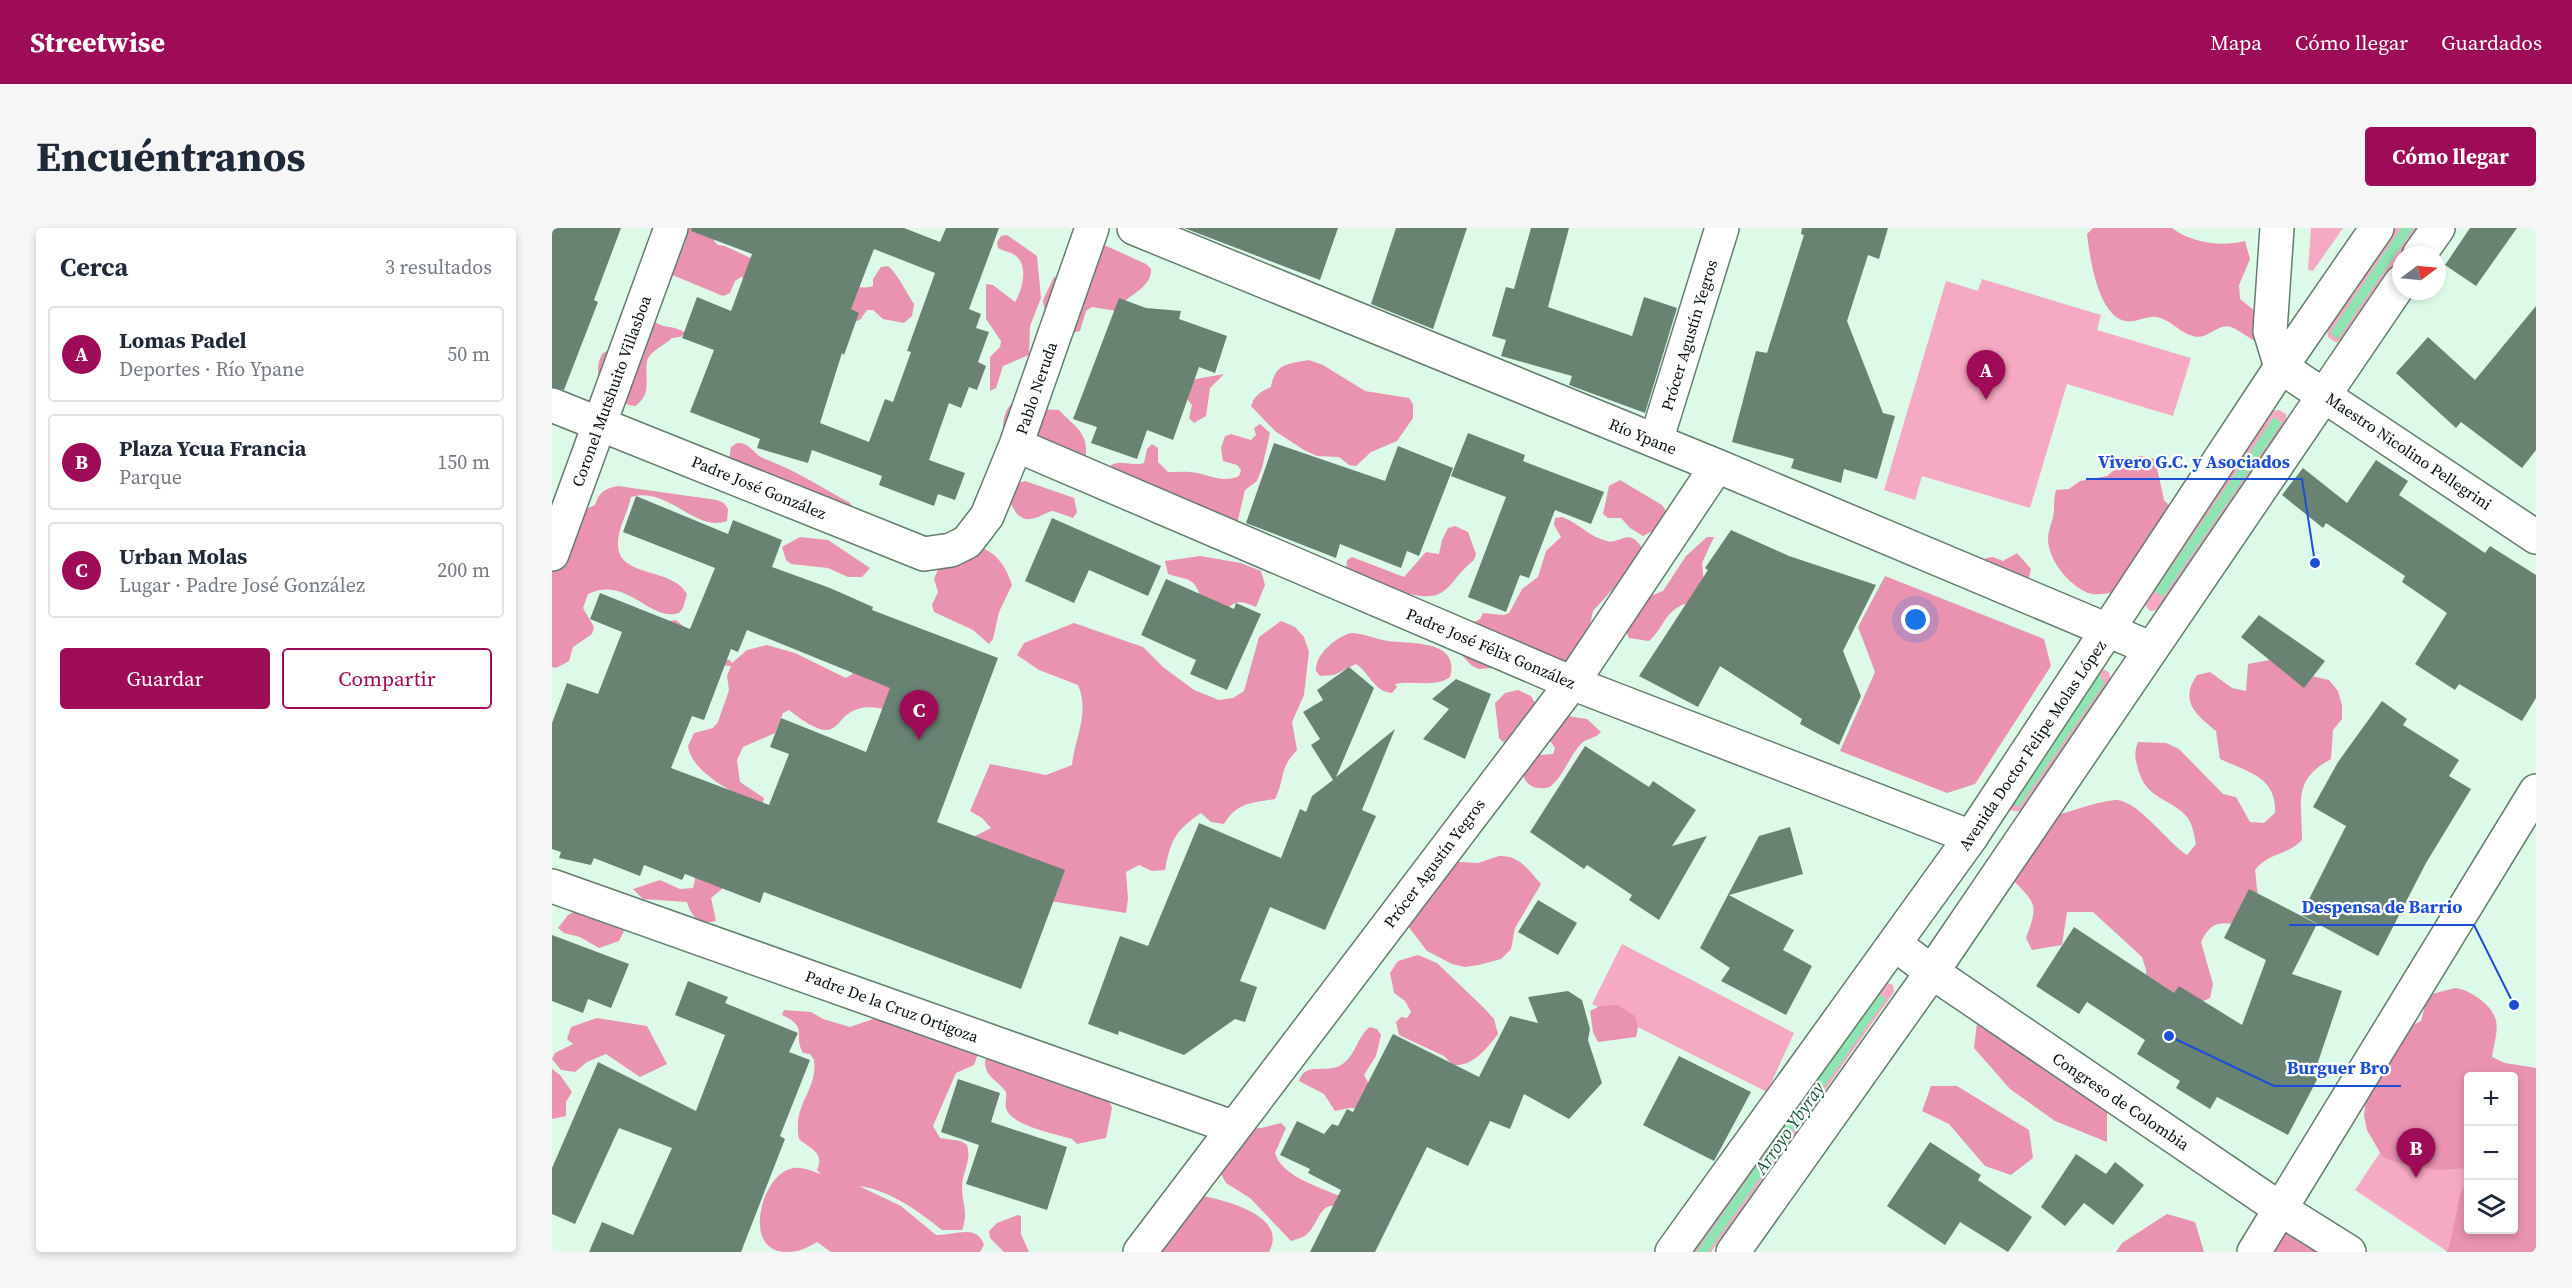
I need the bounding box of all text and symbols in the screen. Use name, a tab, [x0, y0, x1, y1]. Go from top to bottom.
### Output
text: Streetwise	[30, 23, 165, 61]
text: Mapa	[2210, 28, 2262, 57]
text: Cómo llegar	[2295, 28, 2408, 57]
text: Guardados	[2441, 28, 2542, 57]
text: Encuéntranos	[36, 127, 306, 185]
button: Cómo llegar	[2365, 127, 2536, 186]
north arrow	[2392, 246, 2446, 300]
text: Cerca	[60, 249, 128, 285]
text: 3 resultados	[385, 253, 492, 281]
street label: Prócer Agustín Yegros	[1656, 257, 1722, 413]
street label: Coronel Mutshuito Villasboa	[566, 291, 656, 490]
text: Lomas Padel	[119, 325, 246, 355]
street label: Pablo Neruda	[1010, 338, 1062, 437]
text: A	[75, 340, 88, 368]
text: 50 m	[447, 340, 490, 368]
pin: A	[1966, 350, 2006, 400]
text: Deportes · Río Ypane	[119, 355, 304, 383]
street label: Maestro Nicolino Pellegrini	[2322, 387, 2496, 515]
street label: Río Ypane	[1606, 412, 1680, 460]
text: Plaza Ycua Francia	[119, 433, 306, 463]
callout: Vivero G.C. y Asociados	[2086, 443, 2302, 479]
text: B	[75, 448, 88, 476]
text: 150 m	[437, 448, 490, 476]
text: Vivero G.C. y Asociados	[2098, 449, 2290, 474]
street label: Padre José González	[688, 450, 830, 524]
text: Parque	[119, 463, 182, 491]
text: Urban Molas	[119, 541, 247, 571]
text: C	[75, 556, 88, 584]
text: 200 m	[437, 556, 490, 584]
text: Lugar · Padre José González	[119, 571, 365, 599]
street label: Padre José Félix González	[1403, 602, 1579, 694]
your location	[1901, 605, 1930, 634]
street label: Avenida Doctor Felipe Molas López	[1953, 635, 2111, 855]
button: Guardar	[60, 648, 270, 709]
button: Compartir	[282, 648, 492, 709]
pin: C	[900, 690, 938, 740]
street label: Prócer Agustín Yegros	[1378, 794, 1490, 932]
callout: Despensa de Barrio	[2289, 889, 2474, 925]
text: Despensa de Barrio	[2302, 894, 2462, 919]
street label: Padre De la Cruz Ortigoza	[802, 964, 982, 1048]
street label: Congreso de Colombia	[2048, 1047, 2195, 1156]
callout: Burguer Bro	[2274, 1050, 2401, 1086]
text: Burguer Bro	[2287, 1055, 2389, 1080]
map controls	[2464, 1072, 2518, 1234]
button: +	[2464, 1072, 2518, 1126]
water label: Arroyo Ybyray	[1747, 1077, 1830, 1180]
button: −	[2464, 1126, 2518, 1180]
pin: B	[2396, 1128, 2436, 1178]
button: layers	[2464, 1180, 2518, 1234]

